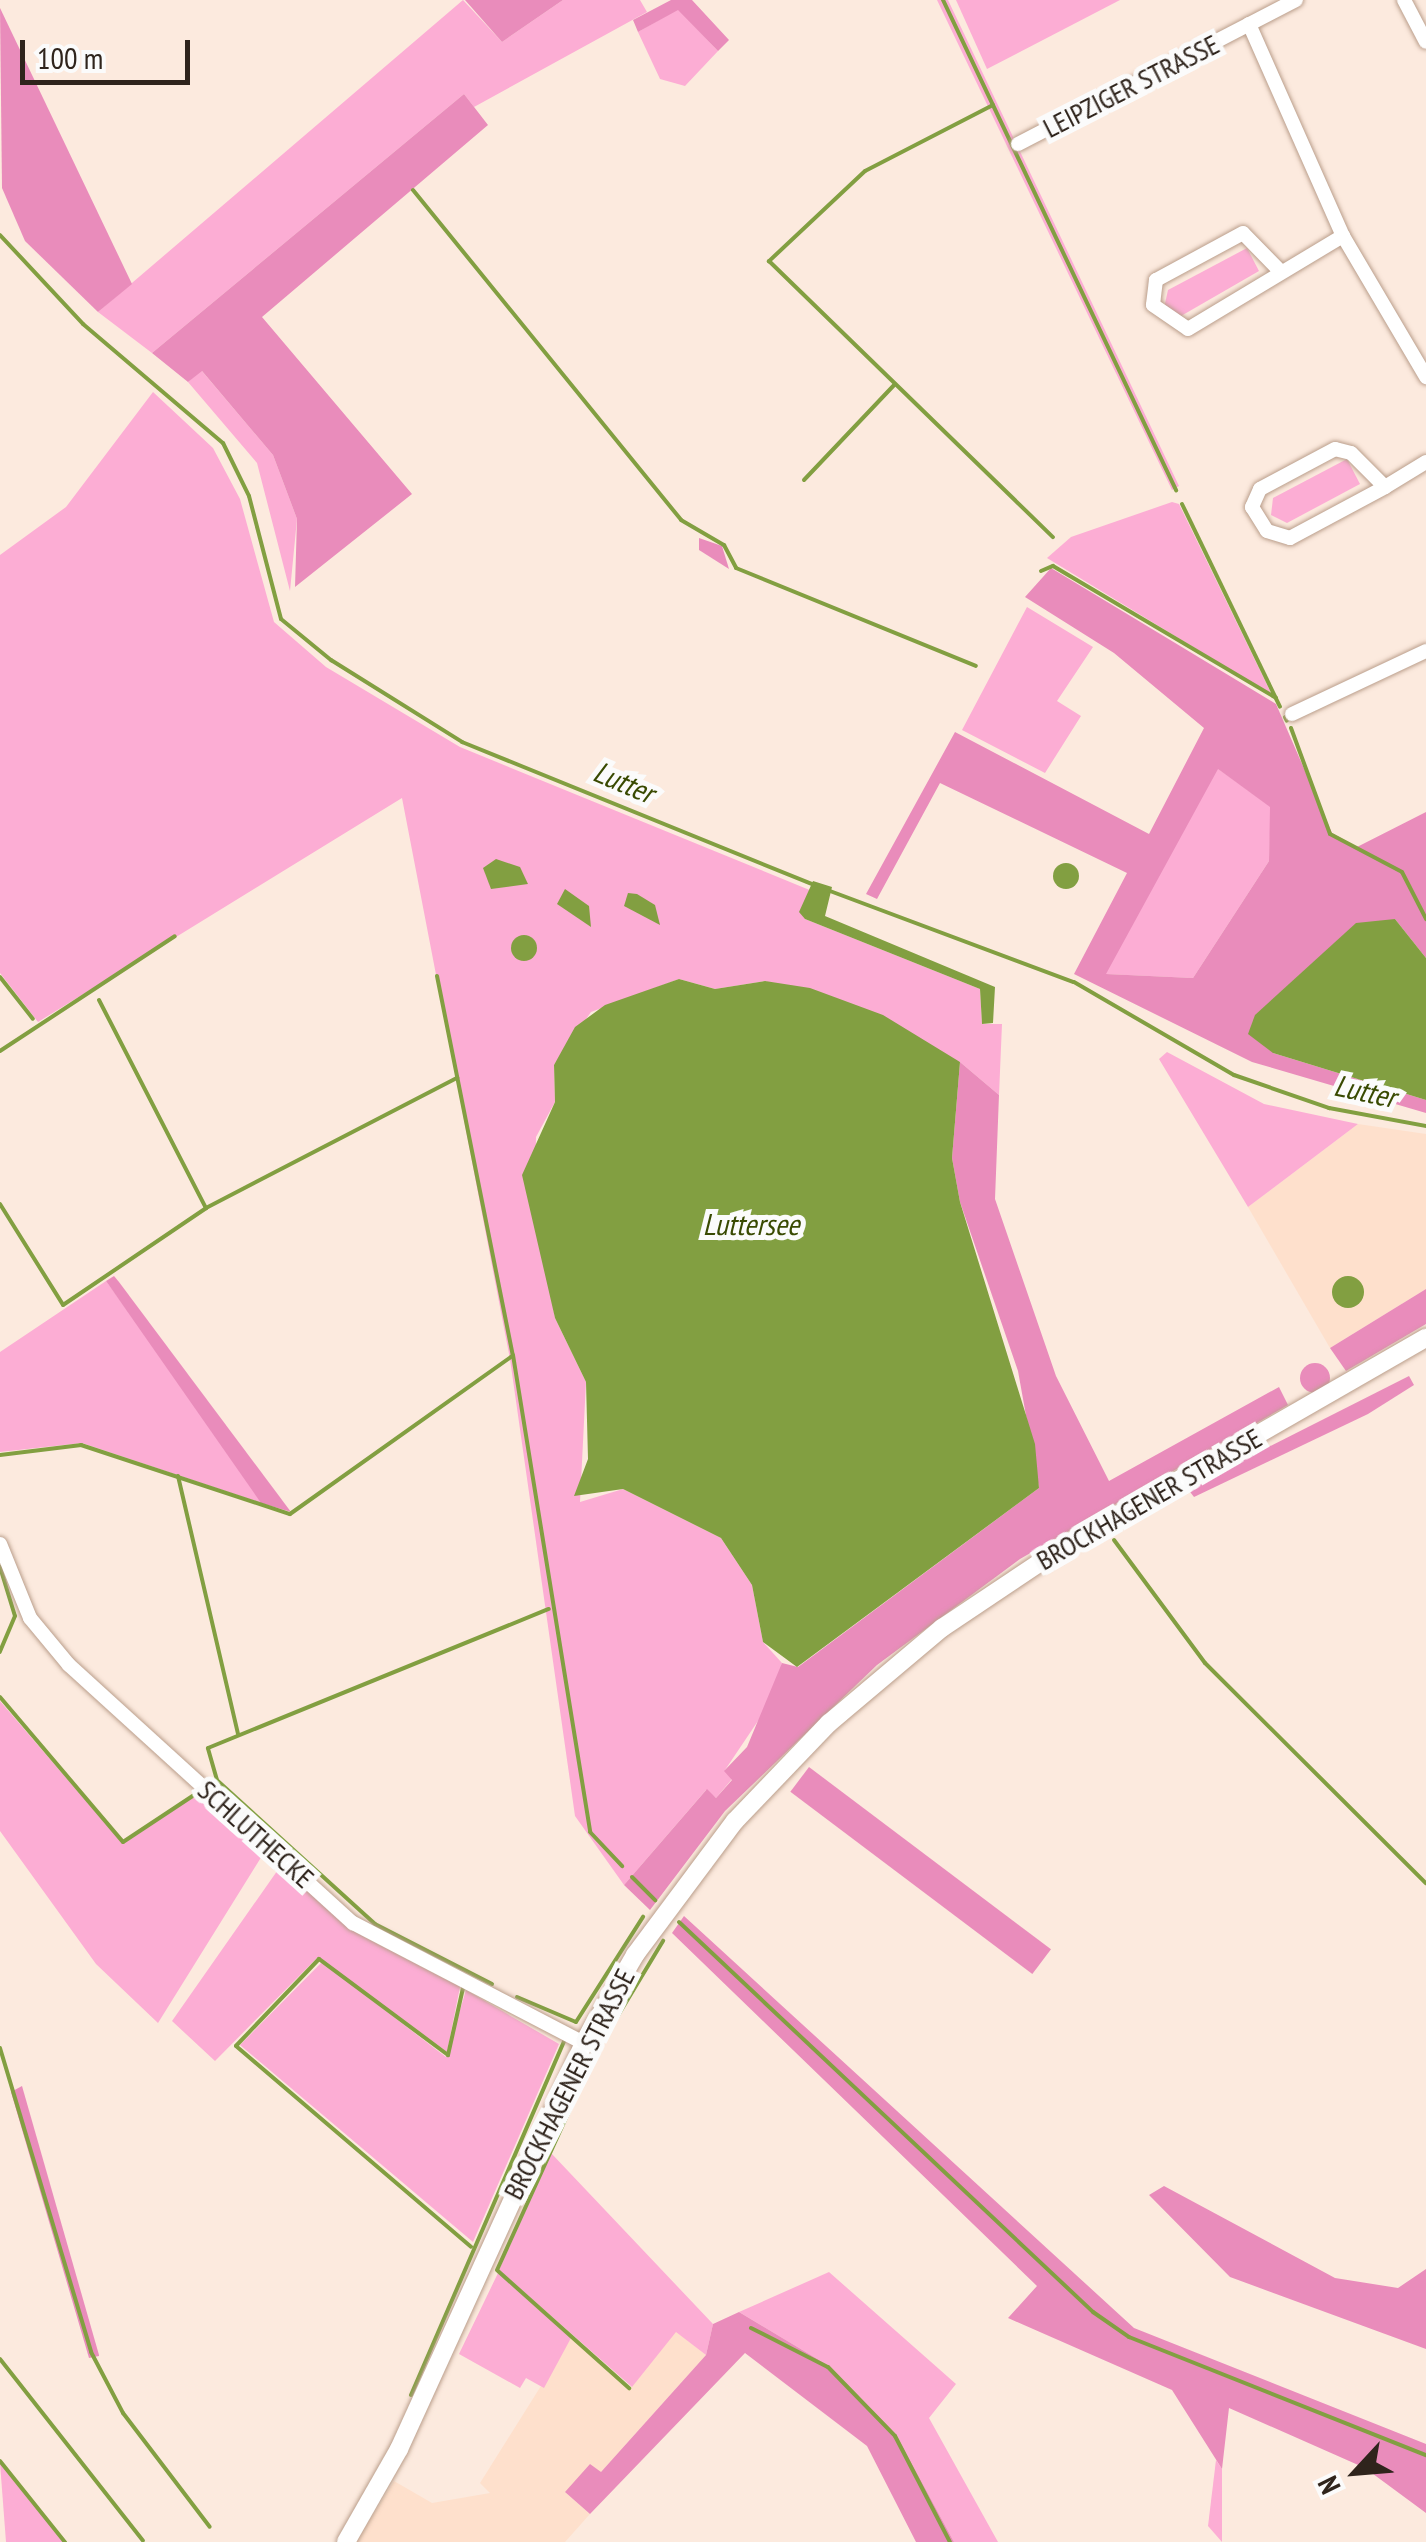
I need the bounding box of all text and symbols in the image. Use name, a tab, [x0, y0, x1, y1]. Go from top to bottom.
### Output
scale bar	[25, 20, 195, 82]
street label: LEIPZIGER STRASSE	[1038, 27, 1224, 145]
text: 100 m	[37, 38, 103, 77]
water label: Lutter	[588, 753, 660, 811]
water label: Lutter	[1331, 1067, 1399, 1115]
water label: Luttersee	[703, 1206, 799, 1242]
street label: BROCKHAGENER STRASSE	[1030, 1421, 1268, 1577]
street label: SCHLUTHECKE	[191, 1773, 321, 1895]
street label: BROCKHAGENER STRASSE	[496, 1963, 642, 2205]
north arrow	[1306, 2422, 1406, 2522]
text: N	[1309, 2470, 1349, 2500]

